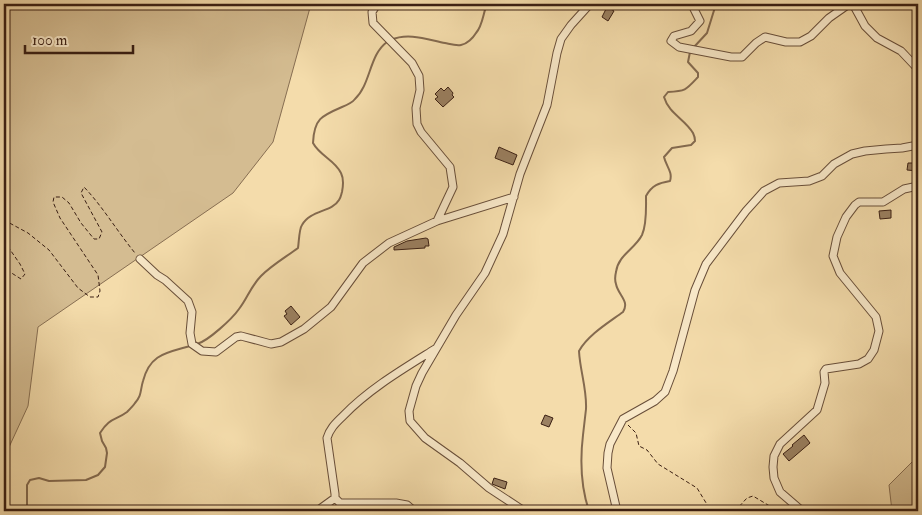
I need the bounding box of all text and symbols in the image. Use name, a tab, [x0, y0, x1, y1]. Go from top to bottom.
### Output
scale bar	[25, 22, 132, 54]
text: 100 m	[32, 31, 68, 50]

